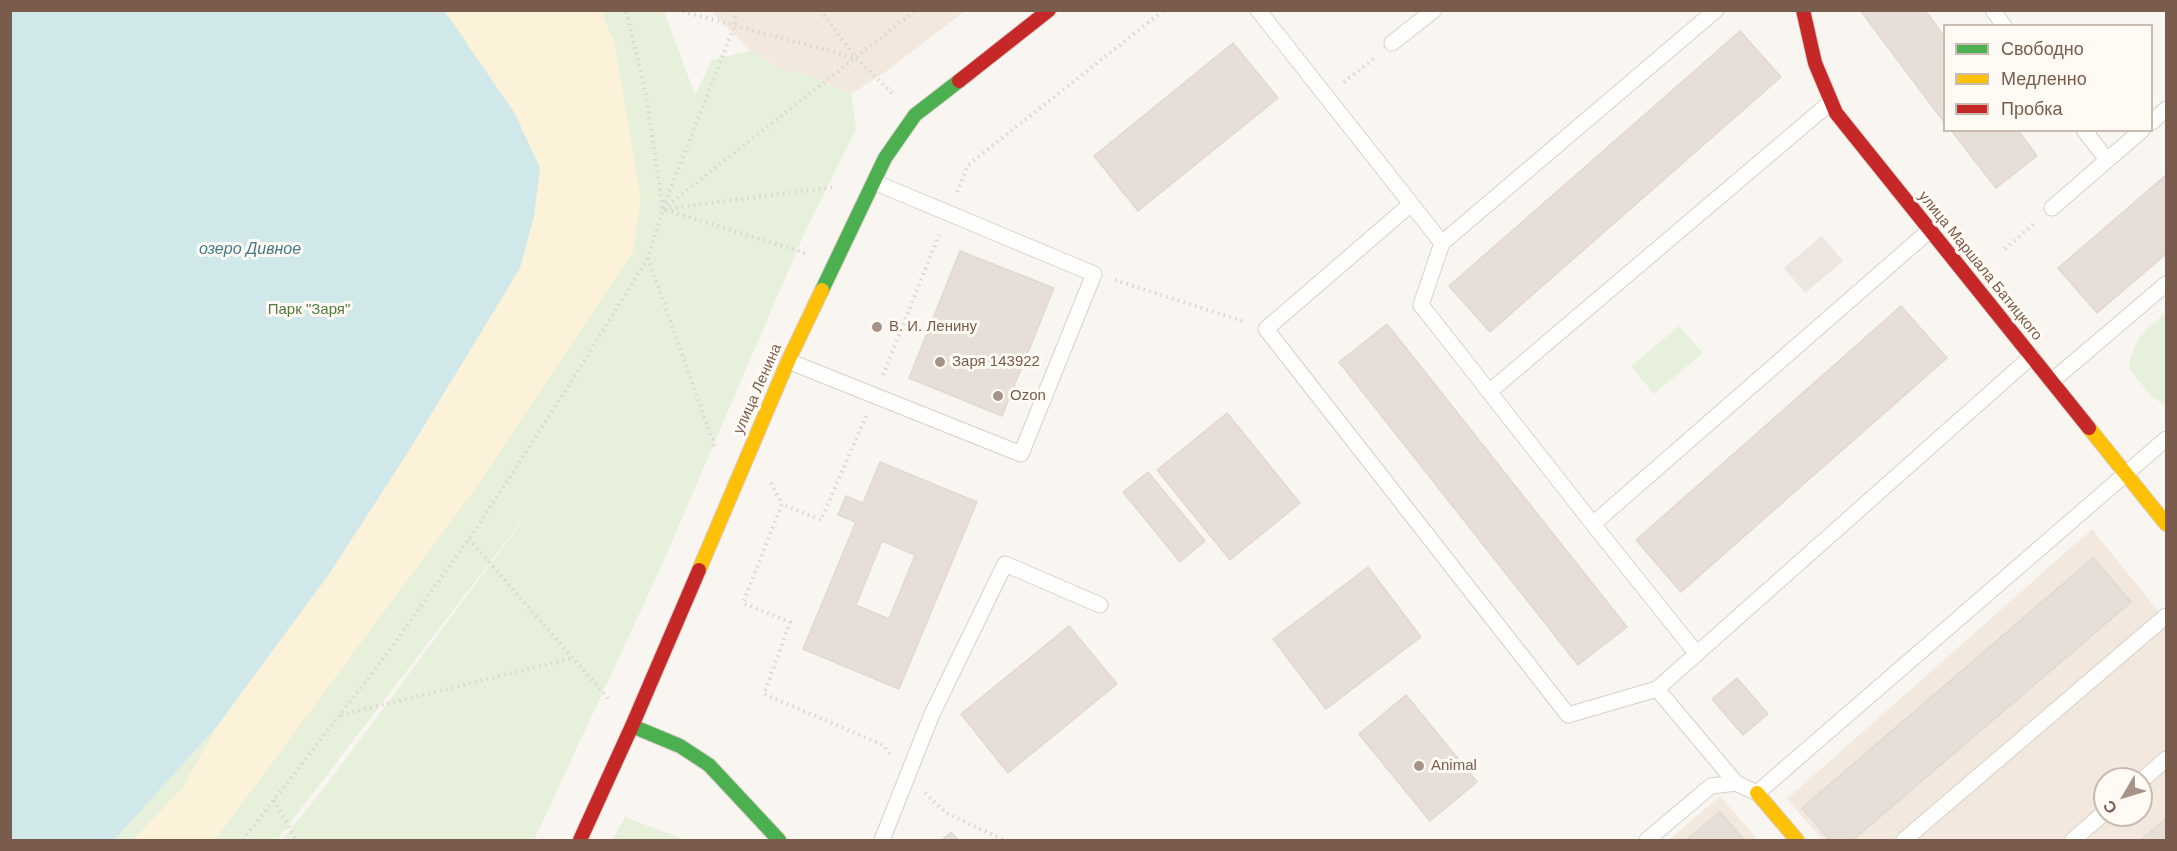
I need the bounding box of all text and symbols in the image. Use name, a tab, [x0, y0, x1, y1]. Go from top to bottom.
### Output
legend	[1943, 24, 2153, 132]
text: Свободно	[2001, 39, 2084, 59]
text: Медленно	[2001, 69, 2087, 89]
text: Пробка	[2001, 99, 2063, 119]
street label: улица Маршала Батицкого	[1914, 188, 2046, 344]
water label: озеро Дивное	[199, 240, 301, 260]
park label: Парк "Заря"	[268, 301, 350, 319]
place label: В. И. Ленину	[889, 318, 977, 336]
marker: В. И. Ленину	[870, 320, 884, 334]
street label: улица Ленина	[730, 341, 786, 437]
place label: Заря 143922	[952, 353, 1040, 371]
marker: Заря 143922	[933, 355, 947, 369]
place label: Ozon	[1010, 387, 1046, 405]
marker: Ozon	[991, 389, 1005, 403]
place label: Animal	[1431, 757, 1477, 775]
marker: Animal	[1412, 759, 1426, 773]
north arrow	[2093, 767, 2153, 827]
text: С	[2100, 797, 2120, 817]

